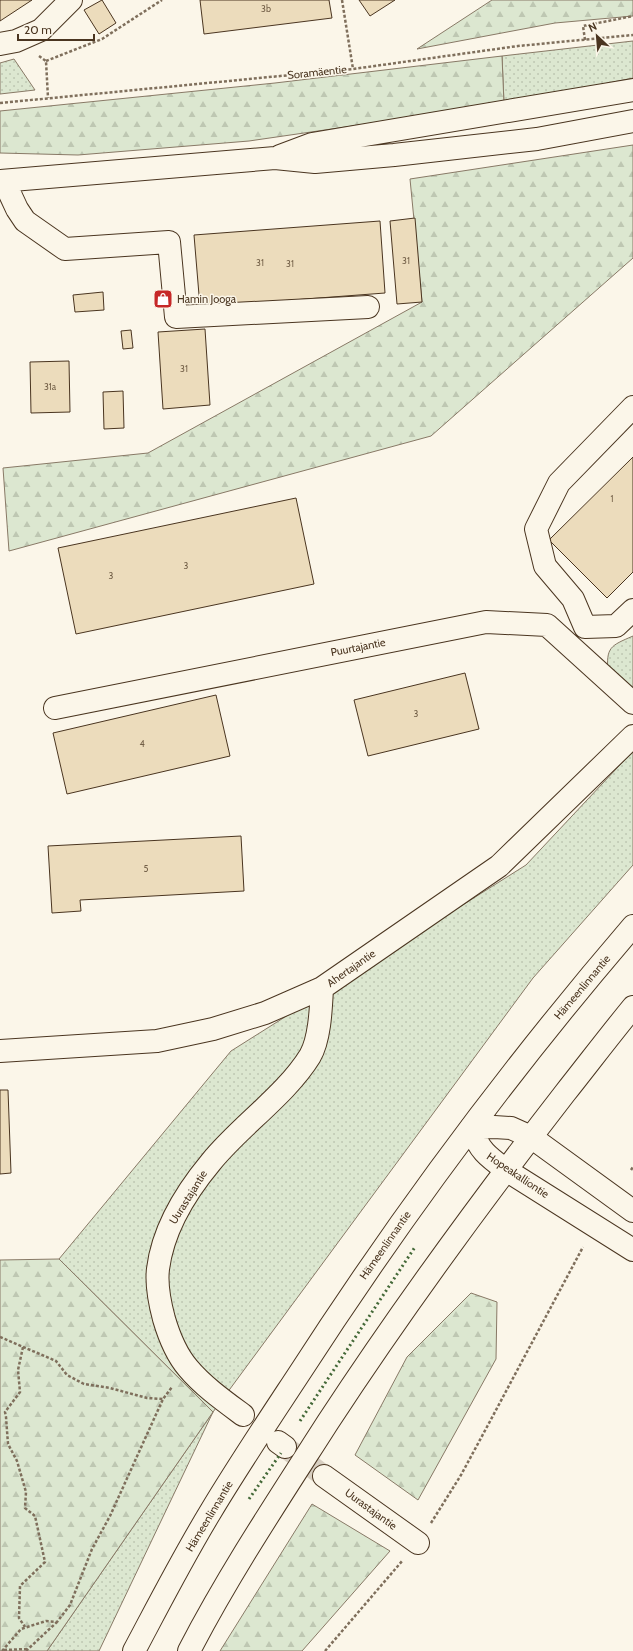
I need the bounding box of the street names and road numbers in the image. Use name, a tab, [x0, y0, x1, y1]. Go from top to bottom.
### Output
street label: Soramäentie	[287, 62, 348, 82]
street label: Puurtajantie	[329, 635, 387, 659]
street label: Ahertajantie	[324, 946, 378, 990]
street label: Hämeenlinnantie	[551, 951, 613, 1022]
street label: Hopeakalliontie	[484, 1149, 552, 1201]
street label: Uurastajantie	[166, 1167, 210, 1227]
street label: Hämeenlinnantie	[356, 1208, 414, 1282]
street label: Hämeenlinnantie	[182, 1478, 236, 1554]
street label: Uurastajantie	[342, 1485, 400, 1533]

